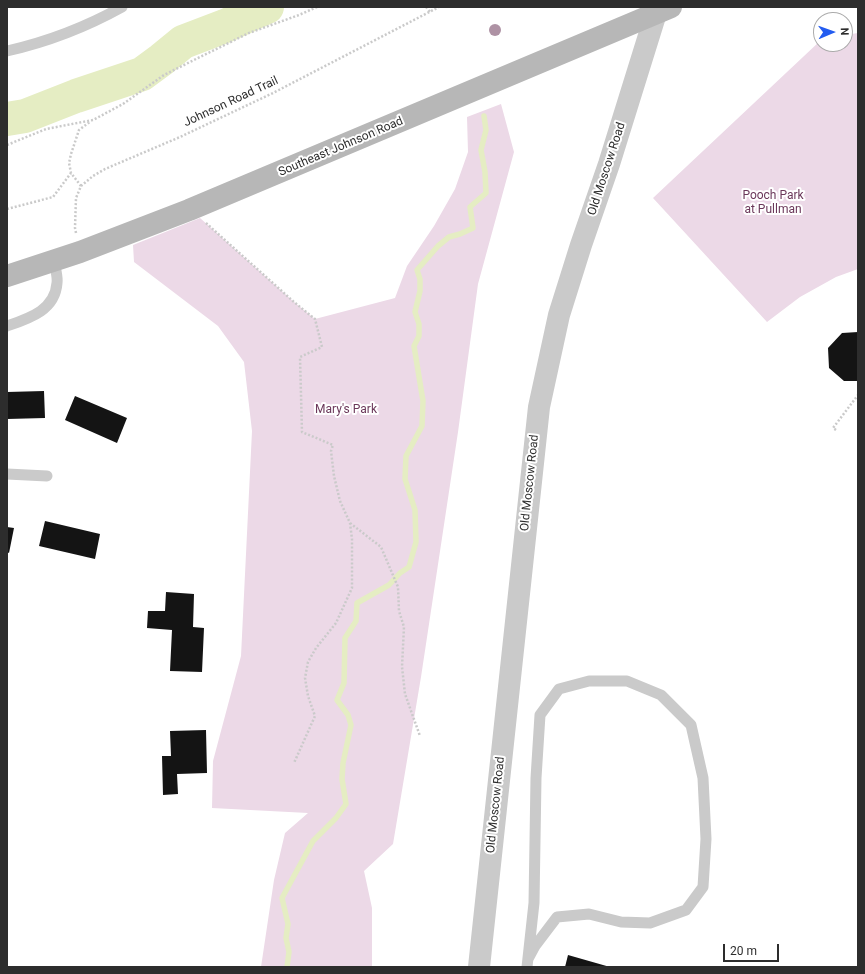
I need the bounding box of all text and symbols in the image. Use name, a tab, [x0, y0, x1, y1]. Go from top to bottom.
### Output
north arrow	[813, 12, 853, 52]
text: N	[838, 27, 851, 36]
street label: Johnson Road Trail	[181, 74, 281, 130]
street label: Southeast Johnson Road	[277, 114, 405, 180]
street label: Old Moscow Road	[585, 121, 629, 217]
park label: Pooch Park at Pullman	[742, 189, 804, 217]
park label: Mary's Park	[315, 403, 377, 417]
street label: Old Moscow Road	[518, 434, 542, 532]
street label: Old Moscow Road	[484, 756, 508, 854]
scale bar	[725, 936, 781, 962]
text: 20 m	[730, 944, 757, 958]

